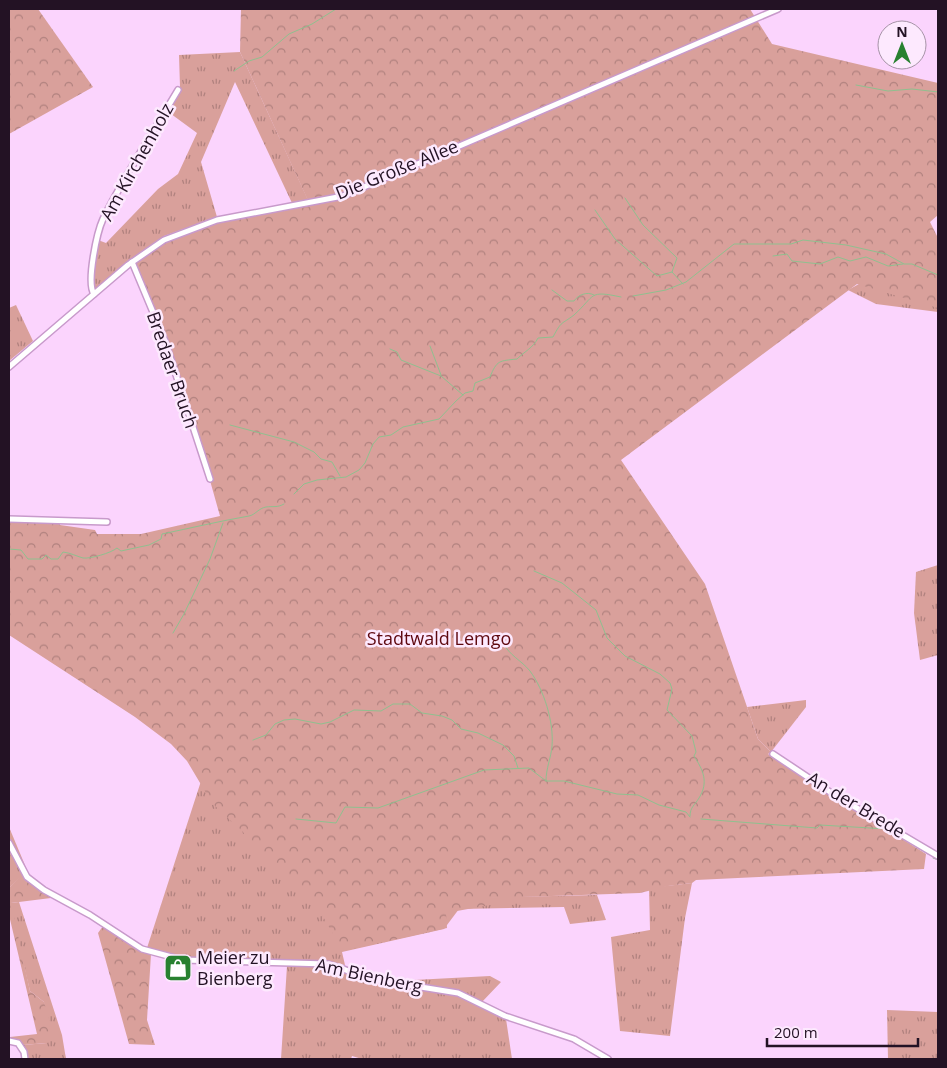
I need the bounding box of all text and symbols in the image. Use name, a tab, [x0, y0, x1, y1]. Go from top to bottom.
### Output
north arrow	[877, 20, 927, 70]
text: N	[896, 22, 908, 41]
street label: Am Kirchenholz	[94, 98, 178, 225]
street label: Die Große Allee	[332, 134, 462, 205]
street label: Bredaer Bruch	[142, 308, 204, 431]
park label: Stadtwald Lemgo	[367, 626, 511, 650]
street label: An der Brede	[803, 765, 910, 843]
place label: Meier zu Bienberg	[197, 945, 273, 990]
street label: Am Bienberg	[314, 952, 425, 998]
shop icon: Meier zu Bienberg	[163, 953, 193, 983]
scale bar	[767, 1016, 918, 1048]
text: 200 m	[774, 1022, 818, 1042]

